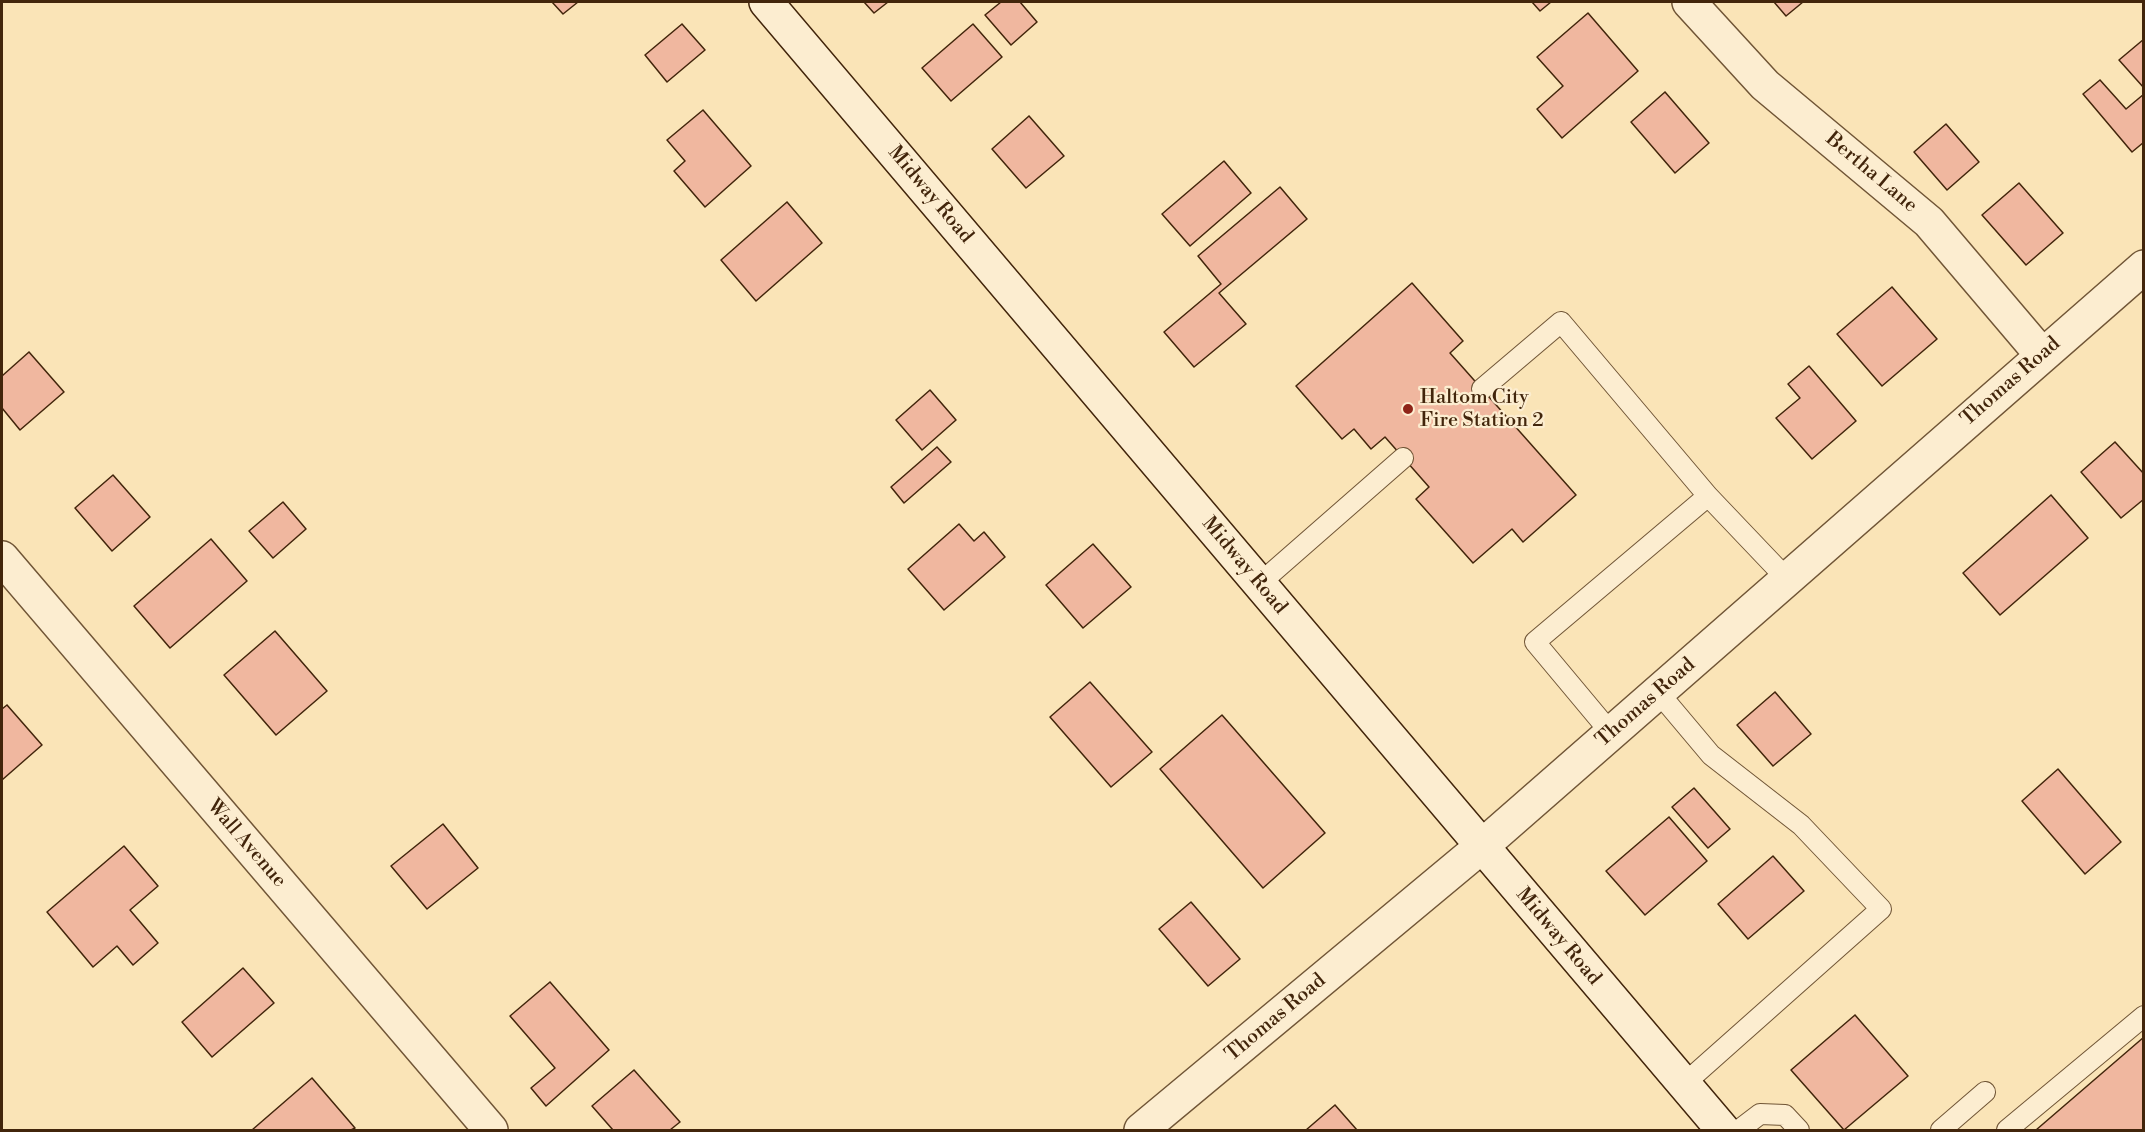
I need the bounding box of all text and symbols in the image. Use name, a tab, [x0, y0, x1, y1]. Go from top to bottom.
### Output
street label: Bertha Lane	[1820, 128, 1922, 218]
street label: Midway Road	[882, 141, 978, 249]
street label: Thomas Road	[1956, 332, 2066, 432]
place label: Haltom City Fire Station 2	[1420, 386, 1544, 433]
marker: Haltom City Fire Station 2	[1401, 402, 1415, 416]
street label: Midway Road	[1196, 512, 1292, 620]
street label: Thomas Road	[1591, 653, 1701, 753]
street label: Wall Avenue	[201, 795, 291, 893]
street label: Midway Road	[1510, 883, 1606, 991]
street label: Thomas Road	[1221, 969, 1331, 1067]

